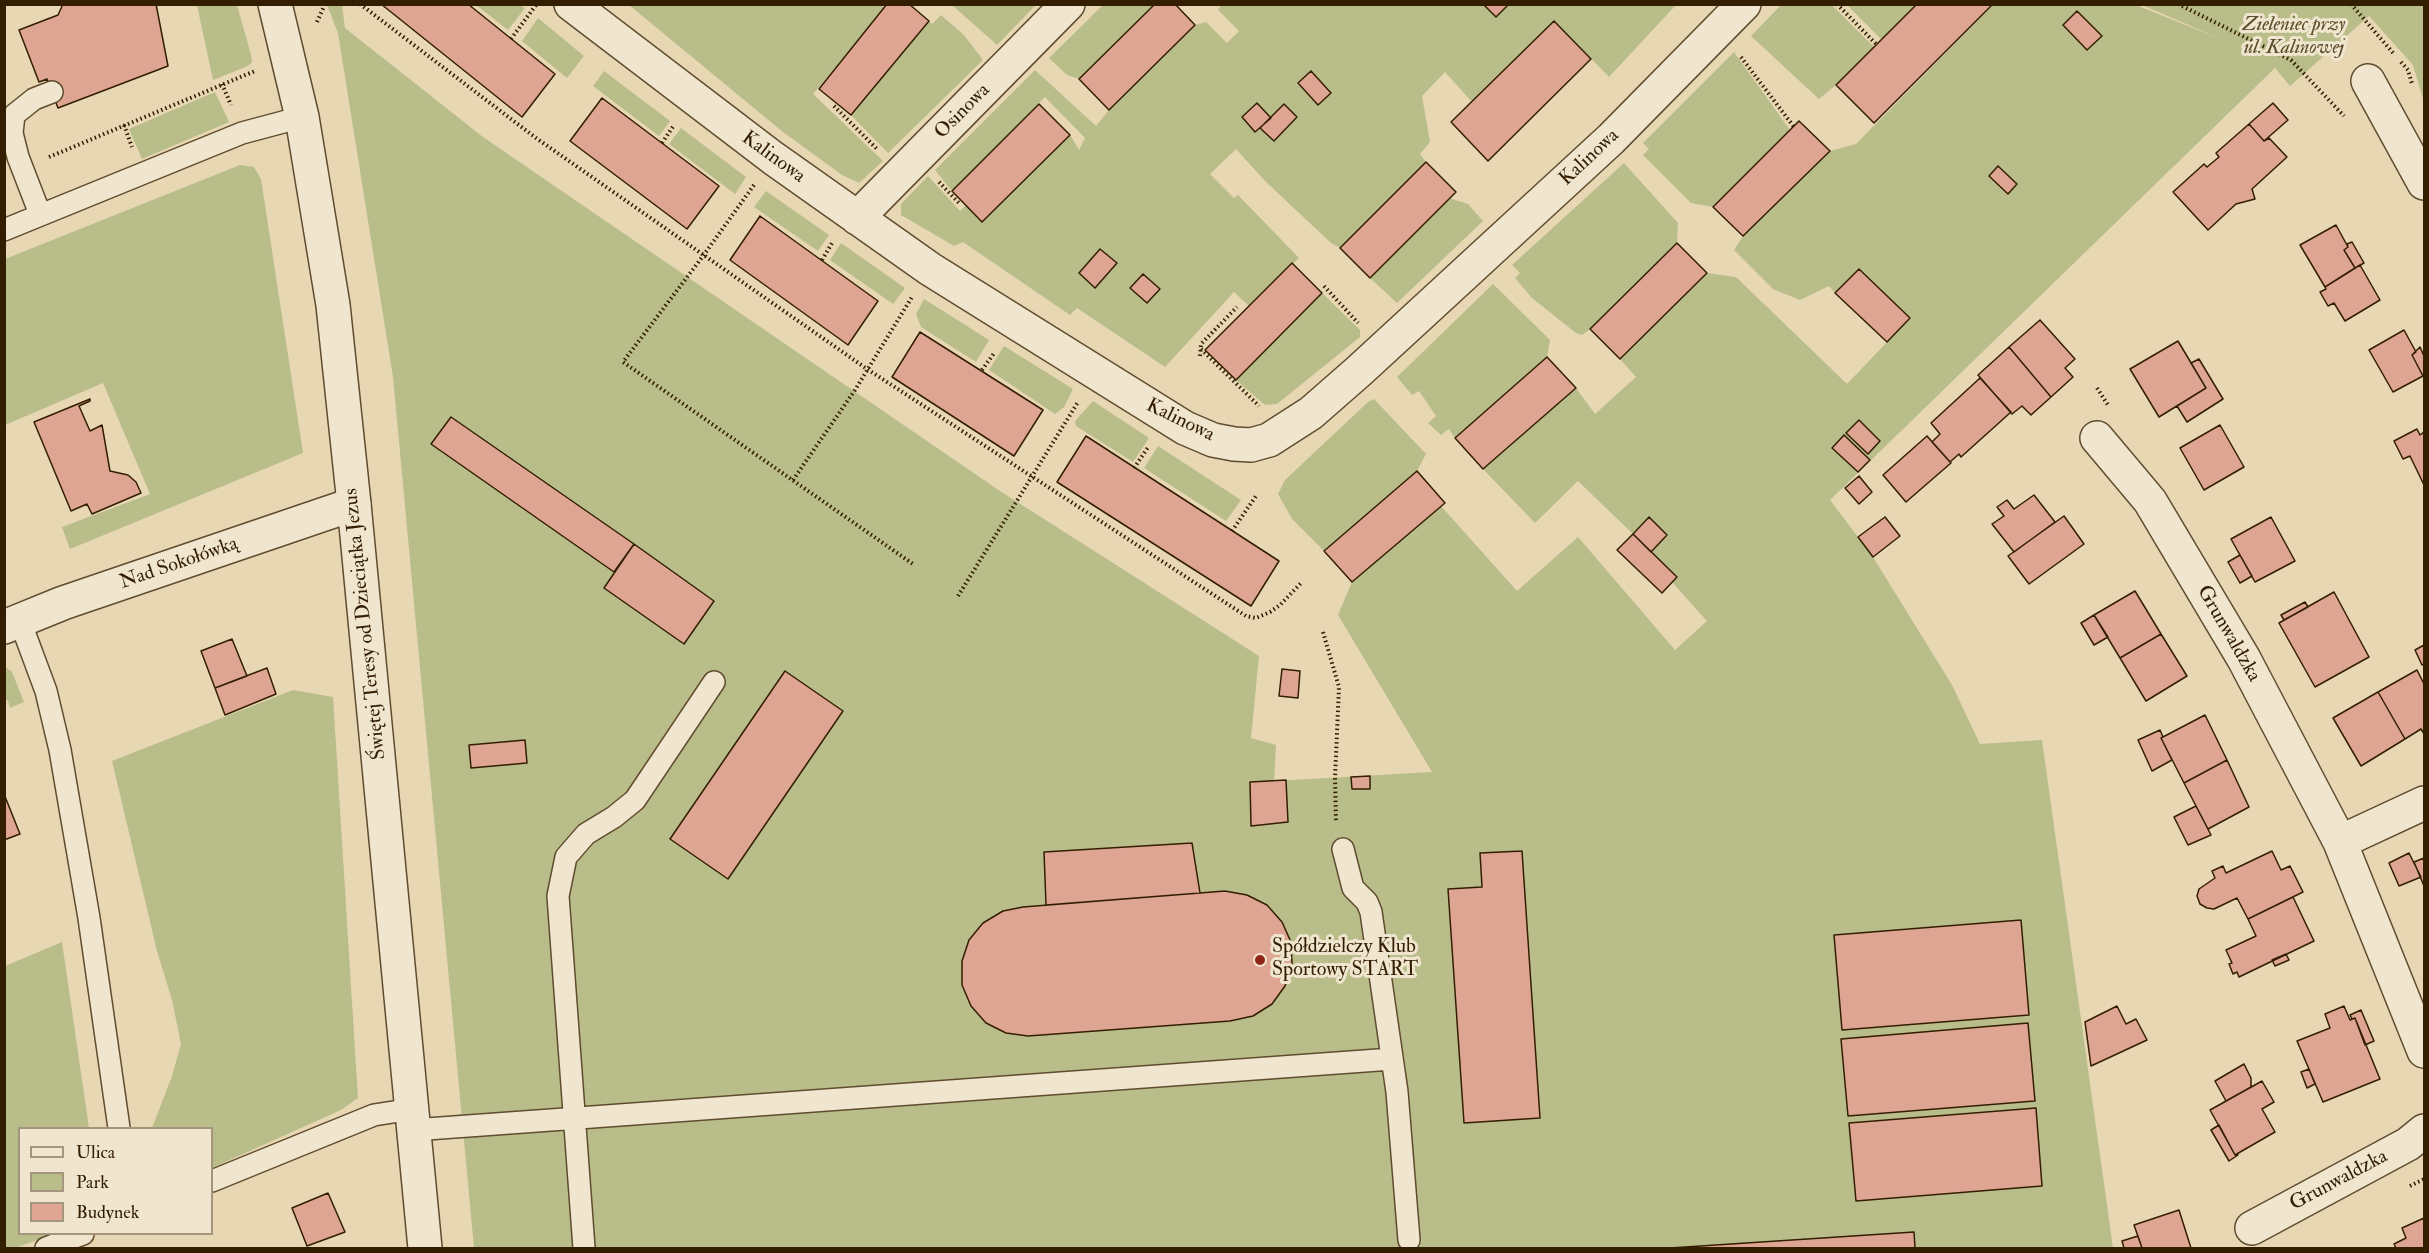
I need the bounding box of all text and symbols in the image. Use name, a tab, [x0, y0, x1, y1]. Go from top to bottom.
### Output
park label: Zieleniec przy ul. Kalinowej	[2243, 14, 2345, 61]
street label: Osinowa	[930, 79, 996, 145]
street label: Kalinowa	[1555, 124, 1625, 192]
street label: Kalinowa	[736, 127, 810, 189]
street label: Kalinowa	[1142, 394, 1218, 448]
street label: Świętej Teresy od Dzieciątka Jezus	[340, 487, 392, 761]
street label: Nad Sokołówką	[117, 533, 241, 595]
street label: Grunwaldzka	[2191, 582, 2265, 686]
place label: Spółdzielczy Klub Sportowy START	[1272, 936, 1418, 983]
marker: Spółdzielczy Klub Sportowy START	[1253, 953, 1267, 967]
legend	[18, 1127, 213, 1235]
text: Ulica	[76, 1141, 115, 1164]
street label: Grunwaldzka	[2286, 1145, 2392, 1217]
text: Park	[76, 1171, 109, 1194]
text: Budynek	[76, 1201, 139, 1224]

